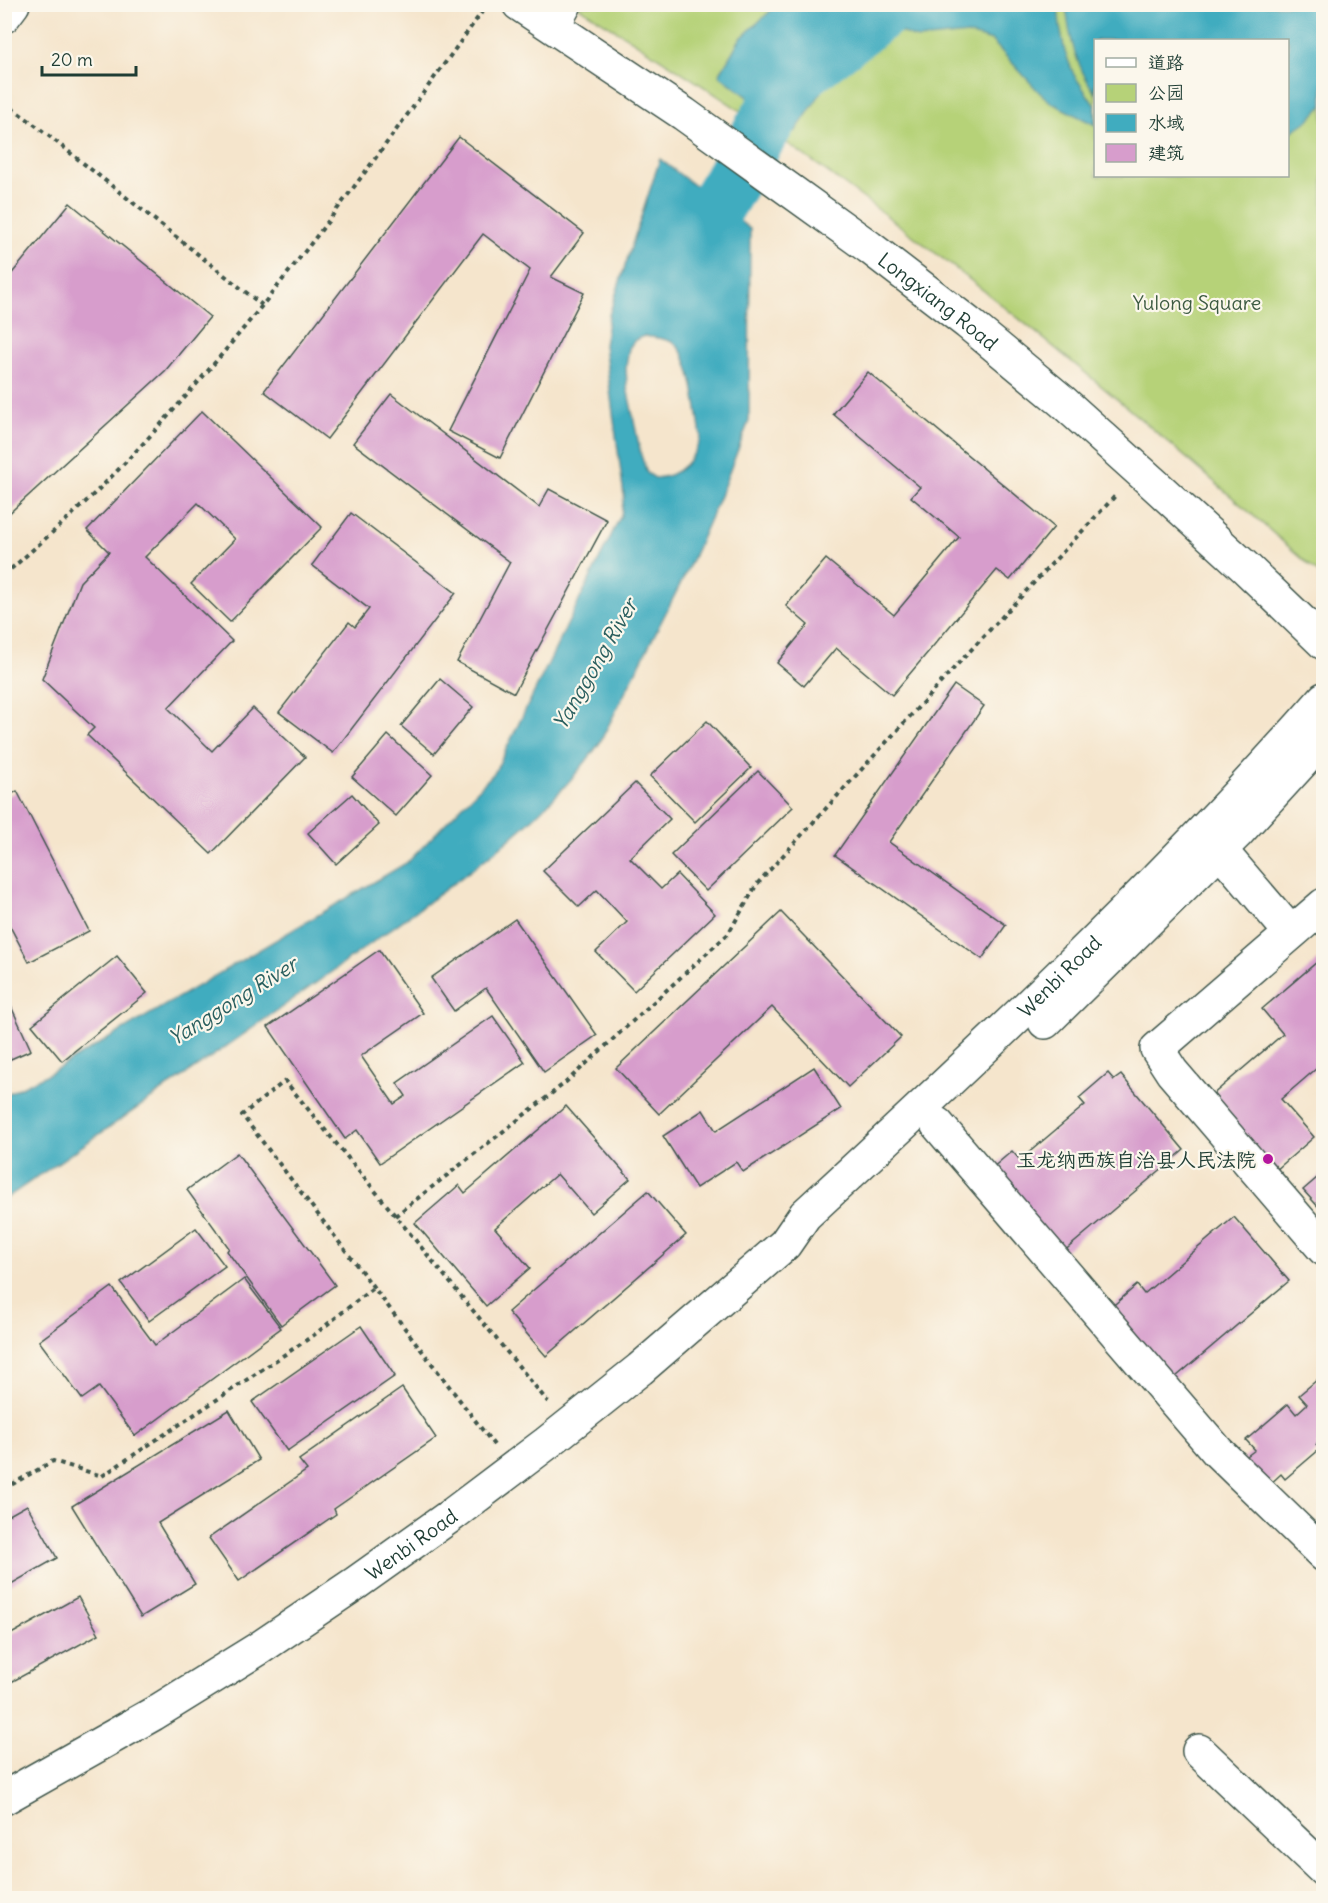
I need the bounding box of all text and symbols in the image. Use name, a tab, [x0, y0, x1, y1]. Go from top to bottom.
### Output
scale bar	[42, 39, 136, 77]
legend	[1094, 39, 1289, 177]
text: 20 m	[51, 48, 93, 71]
text: 道路	[1148, 51, 1184, 74]
text: 公园	[1148, 81, 1184, 104]
text: 水域	[1148, 111, 1184, 134]
text: 建筑	[1148, 141, 1184, 164]
street label: Longxiang Road	[874, 246, 1003, 355]
park label: Yulong Square	[1133, 290, 1261, 315]
water label: Yanggong River	[547, 592, 645, 734]
street label: Wenbi Road	[1012, 929, 1106, 1022]
water label: Yanggong River	[164, 949, 304, 1051]
place label: 玉龙纳西族自治县人民法院	[1016, 1147, 1256, 1172]
marker: 玉龙纳西族自治县人民法院	[1261, 1152, 1275, 1166]
street label: Wenbi Road	[360, 1503, 462, 1585]

